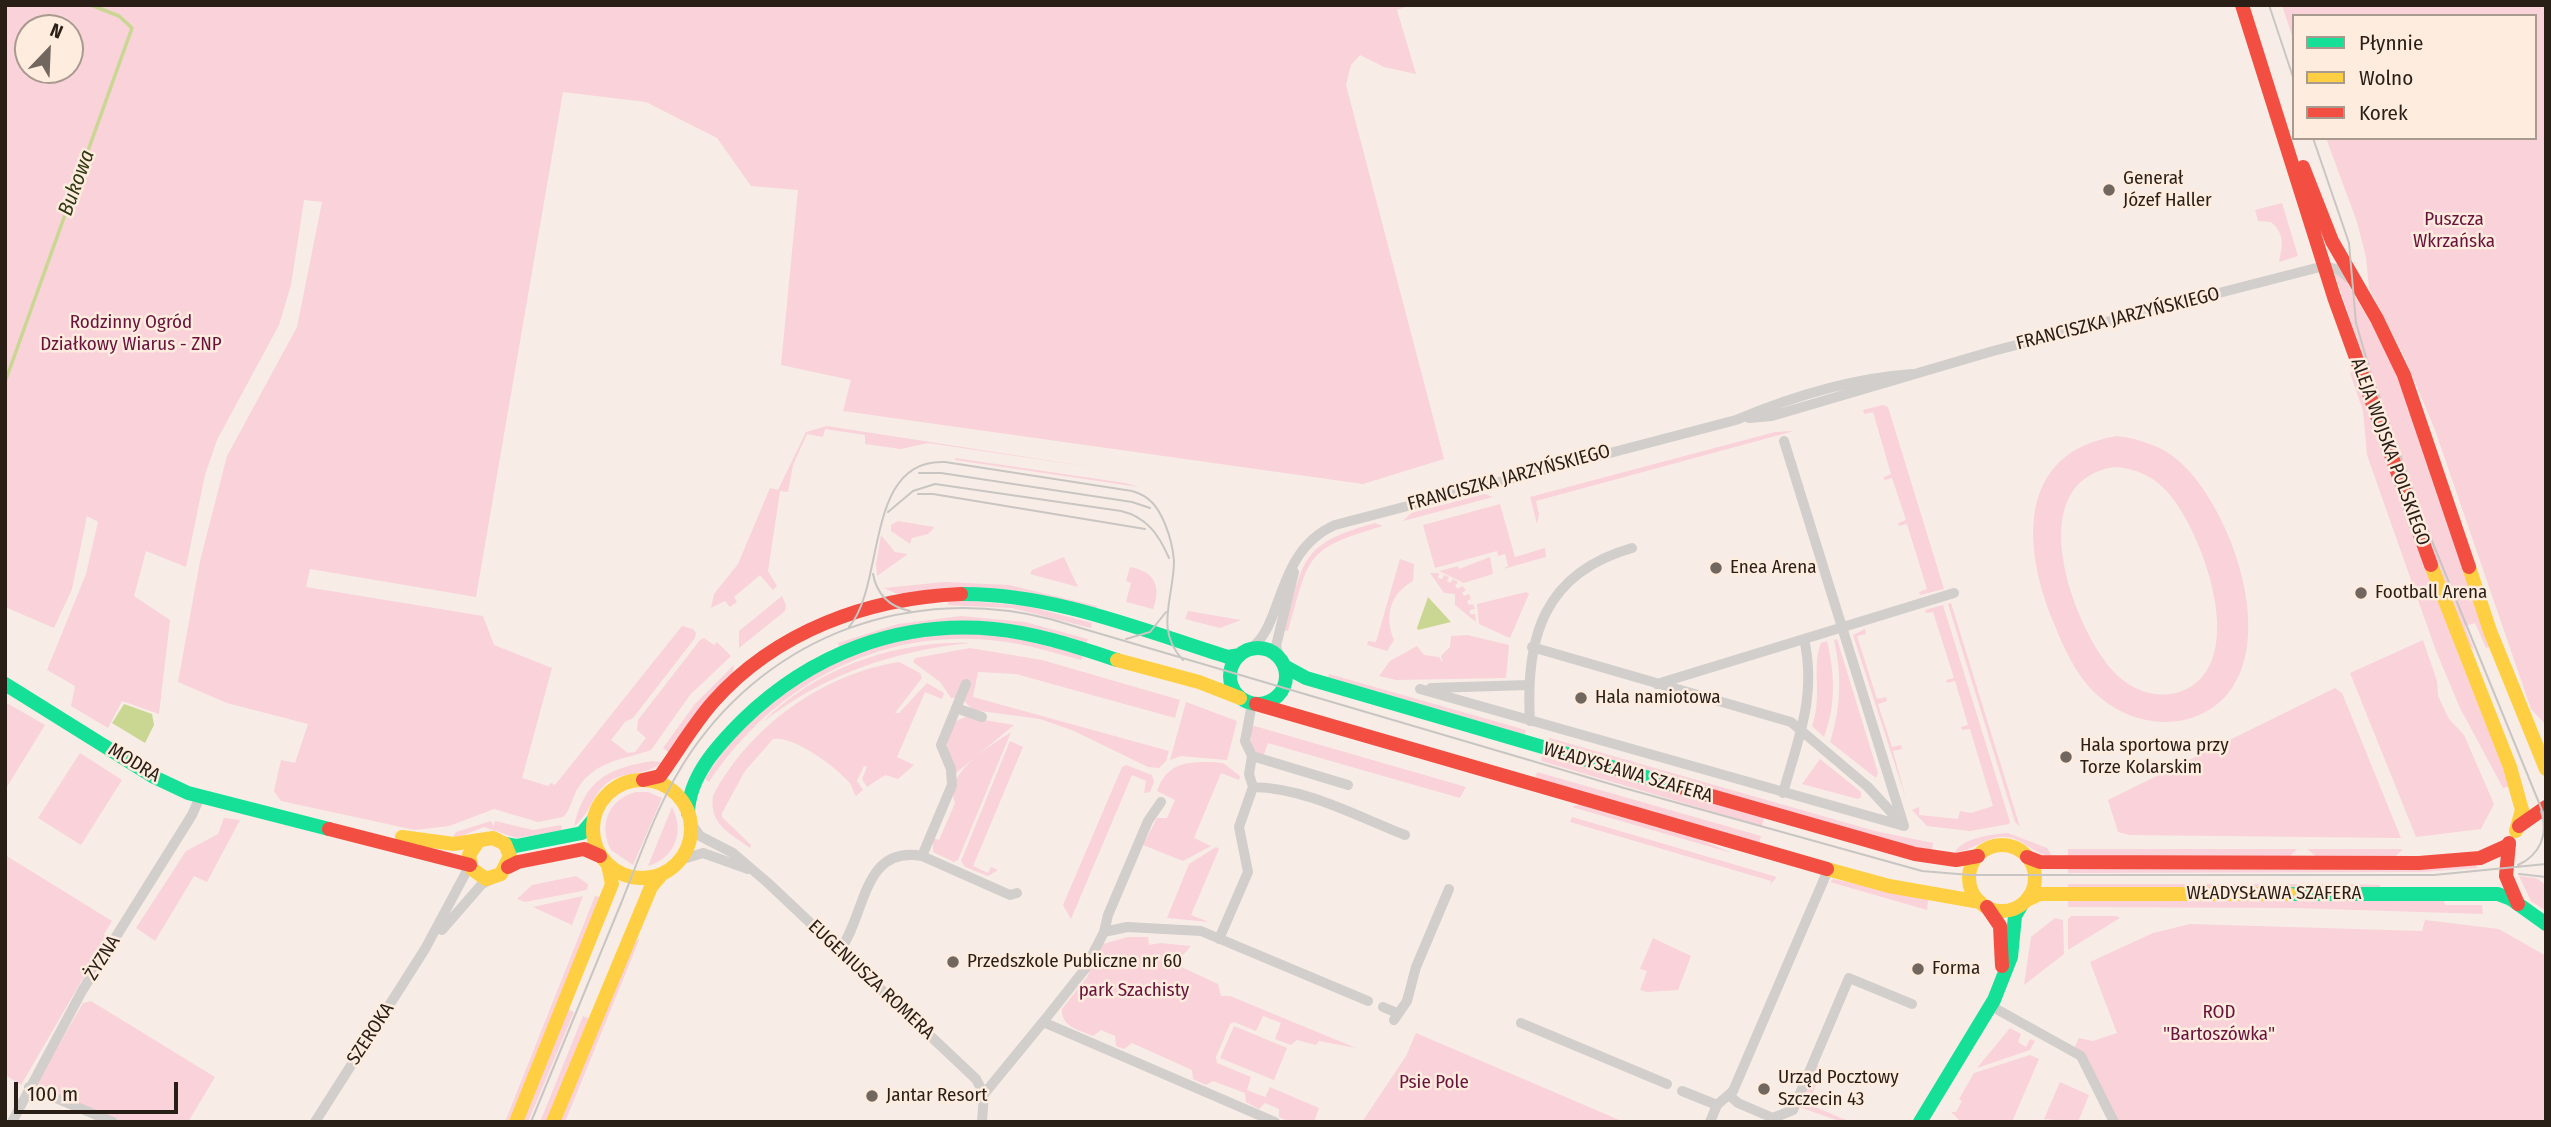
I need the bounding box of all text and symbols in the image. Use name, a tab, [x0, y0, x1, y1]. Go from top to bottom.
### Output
north arrow	[14, 14, 84, 84]
legend	[2292, 14, 2537, 140]
text: N	[47, 18, 66, 44]
text: Płynnie	[2359, 30, 2423, 56]
text: Wolno	[2359, 65, 2413, 91]
text: Korek	[2359, 100, 2408, 126]
water label: Bukowa	[53, 147, 101, 219]
place label: Generał Józef Haller	[2123, 168, 2212, 212]
marker: Generał Józef Haller	[2101, 182, 2117, 198]
park label: Puszcza Wkrzańska	[2413, 209, 2495, 253]
street label: FRANCISZKA JARZYŃSKIEGO	[2014, 283, 2222, 355]
park label: Rodzinny Ogród Działkowy Wiarus - ZNP	[40, 312, 222, 356]
street label: ALEJA WOJSKA POLSKIEGO	[2345, 355, 2435, 549]
street label: FRANCISZKA JARZYŃSKIEGO	[1405, 440, 1613, 516]
place label: Enea Arena	[1730, 557, 1817, 579]
marker: Enea Arena	[1708, 560, 1724, 576]
place label: Football Arena	[2375, 582, 2487, 604]
marker: Football Arena	[2353, 585, 2369, 601]
place label: Hala namiotowa	[1595, 687, 1720, 709]
marker: Hala namiotowa	[1573, 690, 1589, 706]
place label: Hala sportowa przy Torze Kolarskim	[2080, 735, 2229, 779]
street label: WŁADYSŁAWA SZAFERA	[1541, 738, 1715, 808]
street label: MODRA	[104, 739, 164, 787]
marker: Hala sportowa przy Torze Kolarskim	[2058, 749, 2074, 765]
street label: WŁADYSŁAWA SZAFERA	[2186, 883, 2362, 905]
street label: EUGENIUSZA ROMERA	[803, 915, 939, 1045]
street label: ŻYZNA	[80, 931, 126, 985]
place label: Przedszkole Publiczne nr 60	[967, 951, 1182, 973]
marker: Przedszkole Publiczne nr 60	[945, 954, 961, 970]
place label: Forma	[1932, 958, 1980, 980]
marker: Forma	[1910, 961, 1926, 977]
park label: park Szachisty	[1079, 980, 1189, 1002]
street label: SZEROKA	[343, 999, 399, 1069]
park label: ROD "Bartoszówka"	[2163, 1002, 2275, 1046]
place label: Urząd Pocztowy Szczecin 43	[1778, 1067, 1899, 1111]
scale bar	[18, 1068, 182, 1112]
park label: Psie Pole	[1399, 1072, 1469, 1094]
text: 100 m	[27, 1081, 78, 1107]
marker: Urząd Pocztowy Szczecin 43	[1756, 1081, 1772, 1097]
place label: Jantar Resort	[886, 1085, 987, 1107]
marker: Jantar Resort	[864, 1088, 880, 1104]

